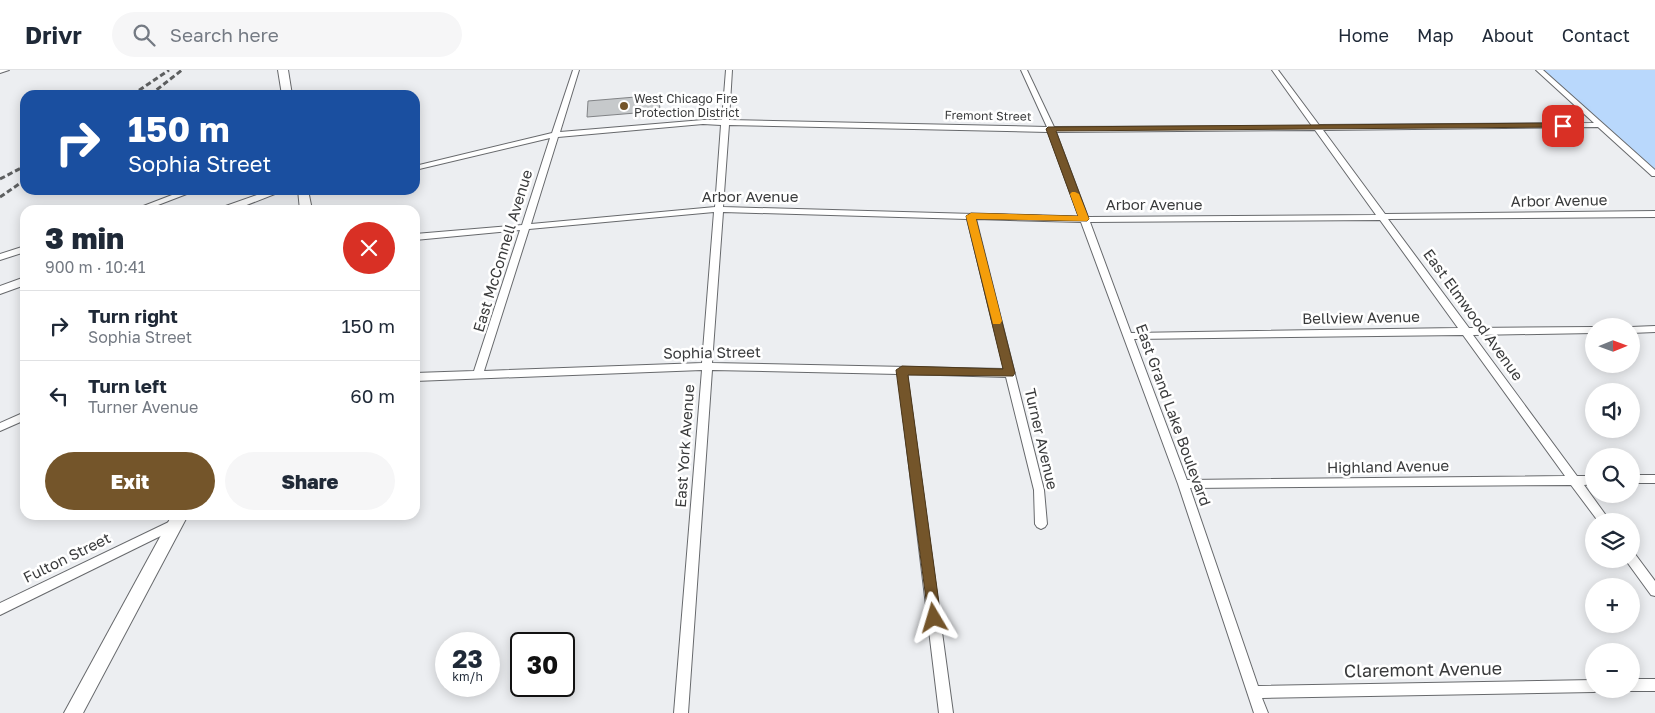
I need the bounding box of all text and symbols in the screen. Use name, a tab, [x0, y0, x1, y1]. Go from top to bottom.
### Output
search box	[112, 12, 462, 57]
text: Drivr	[25, 20, 82, 49]
icon: search	[130, 21, 158, 49]
text: Search here	[170, 23, 279, 46]
text: Home	[1338, 24, 1389, 46]
text: Map	[1417, 24, 1454, 46]
text: About	[1482, 24, 1534, 46]
text: Contact	[1562, 24, 1630, 46]
place label: West Chicago Fire Protection District	[634, 91, 740, 120]
marker: West Chicago Fire Protection District	[618, 100, 630, 112]
pin	[1542, 105, 1584, 147]
street label: Fremont Street	[944, 107, 1032, 124]
text: 150 m	[128, 108, 230, 150]
icon: right	[45, 110, 110, 175]
icon: arrive	[1549, 112, 1577, 140]
text: Sophia Street	[128, 150, 271, 177]
street label: East McConnell Avenue	[469, 167, 535, 334]
street label: Arbor Avenue	[702, 187, 799, 205]
street label: Arbor Avenue	[1510, 190, 1608, 210]
street label: Arbor Avenue	[1106, 195, 1203, 213]
text: 3 min	[45, 220, 124, 256]
button: close	[343, 222, 395, 274]
street label: East Elmwood Avenue	[1420, 245, 1528, 384]
text: 900 m · 10:41	[45, 257, 145, 277]
text: Turn right	[88, 304, 178, 327]
street label: Bellview Avenue	[1302, 307, 1420, 327]
icon: right	[45, 312, 73, 340]
text: 150 m	[341, 314, 395, 337]
north arrow	[1585, 318, 1640, 372]
map controls	[1585, 318, 1640, 698]
street label: East Grand Lake Boulevard	[1133, 321, 1215, 508]
text: Sophia Street	[88, 327, 192, 347]
street label: Sophia Street	[663, 342, 761, 362]
text: Turn left	[88, 374, 167, 397]
icon: left	[45, 382, 73, 410]
street label: East York Avenue	[671, 383, 697, 508]
button: sound	[1585, 383, 1640, 438]
text: 60 m	[350, 384, 395, 407]
street label: Turner Avenue	[1022, 386, 1062, 491]
text: Turner Avenue	[88, 397, 198, 417]
button: search	[1585, 448, 1640, 503]
button: Exit	[45, 452, 215, 510]
button: Share	[225, 452, 395, 510]
street label: Highland Avenue	[1327, 456, 1450, 476]
button: layers	[1585, 513, 1640, 568]
street label: Fulton Street	[20, 528, 113, 586]
button: +	[1585, 578, 1640, 633]
position arrow	[907, 591, 959, 643]
speed limit sign: 30	[510, 632, 575, 697]
text: 23	[452, 643, 483, 674]
button: −	[1585, 643, 1640, 698]
street label: Claremont Avenue	[1344, 657, 1502, 681]
text: km/h	[452, 669, 483, 684]

